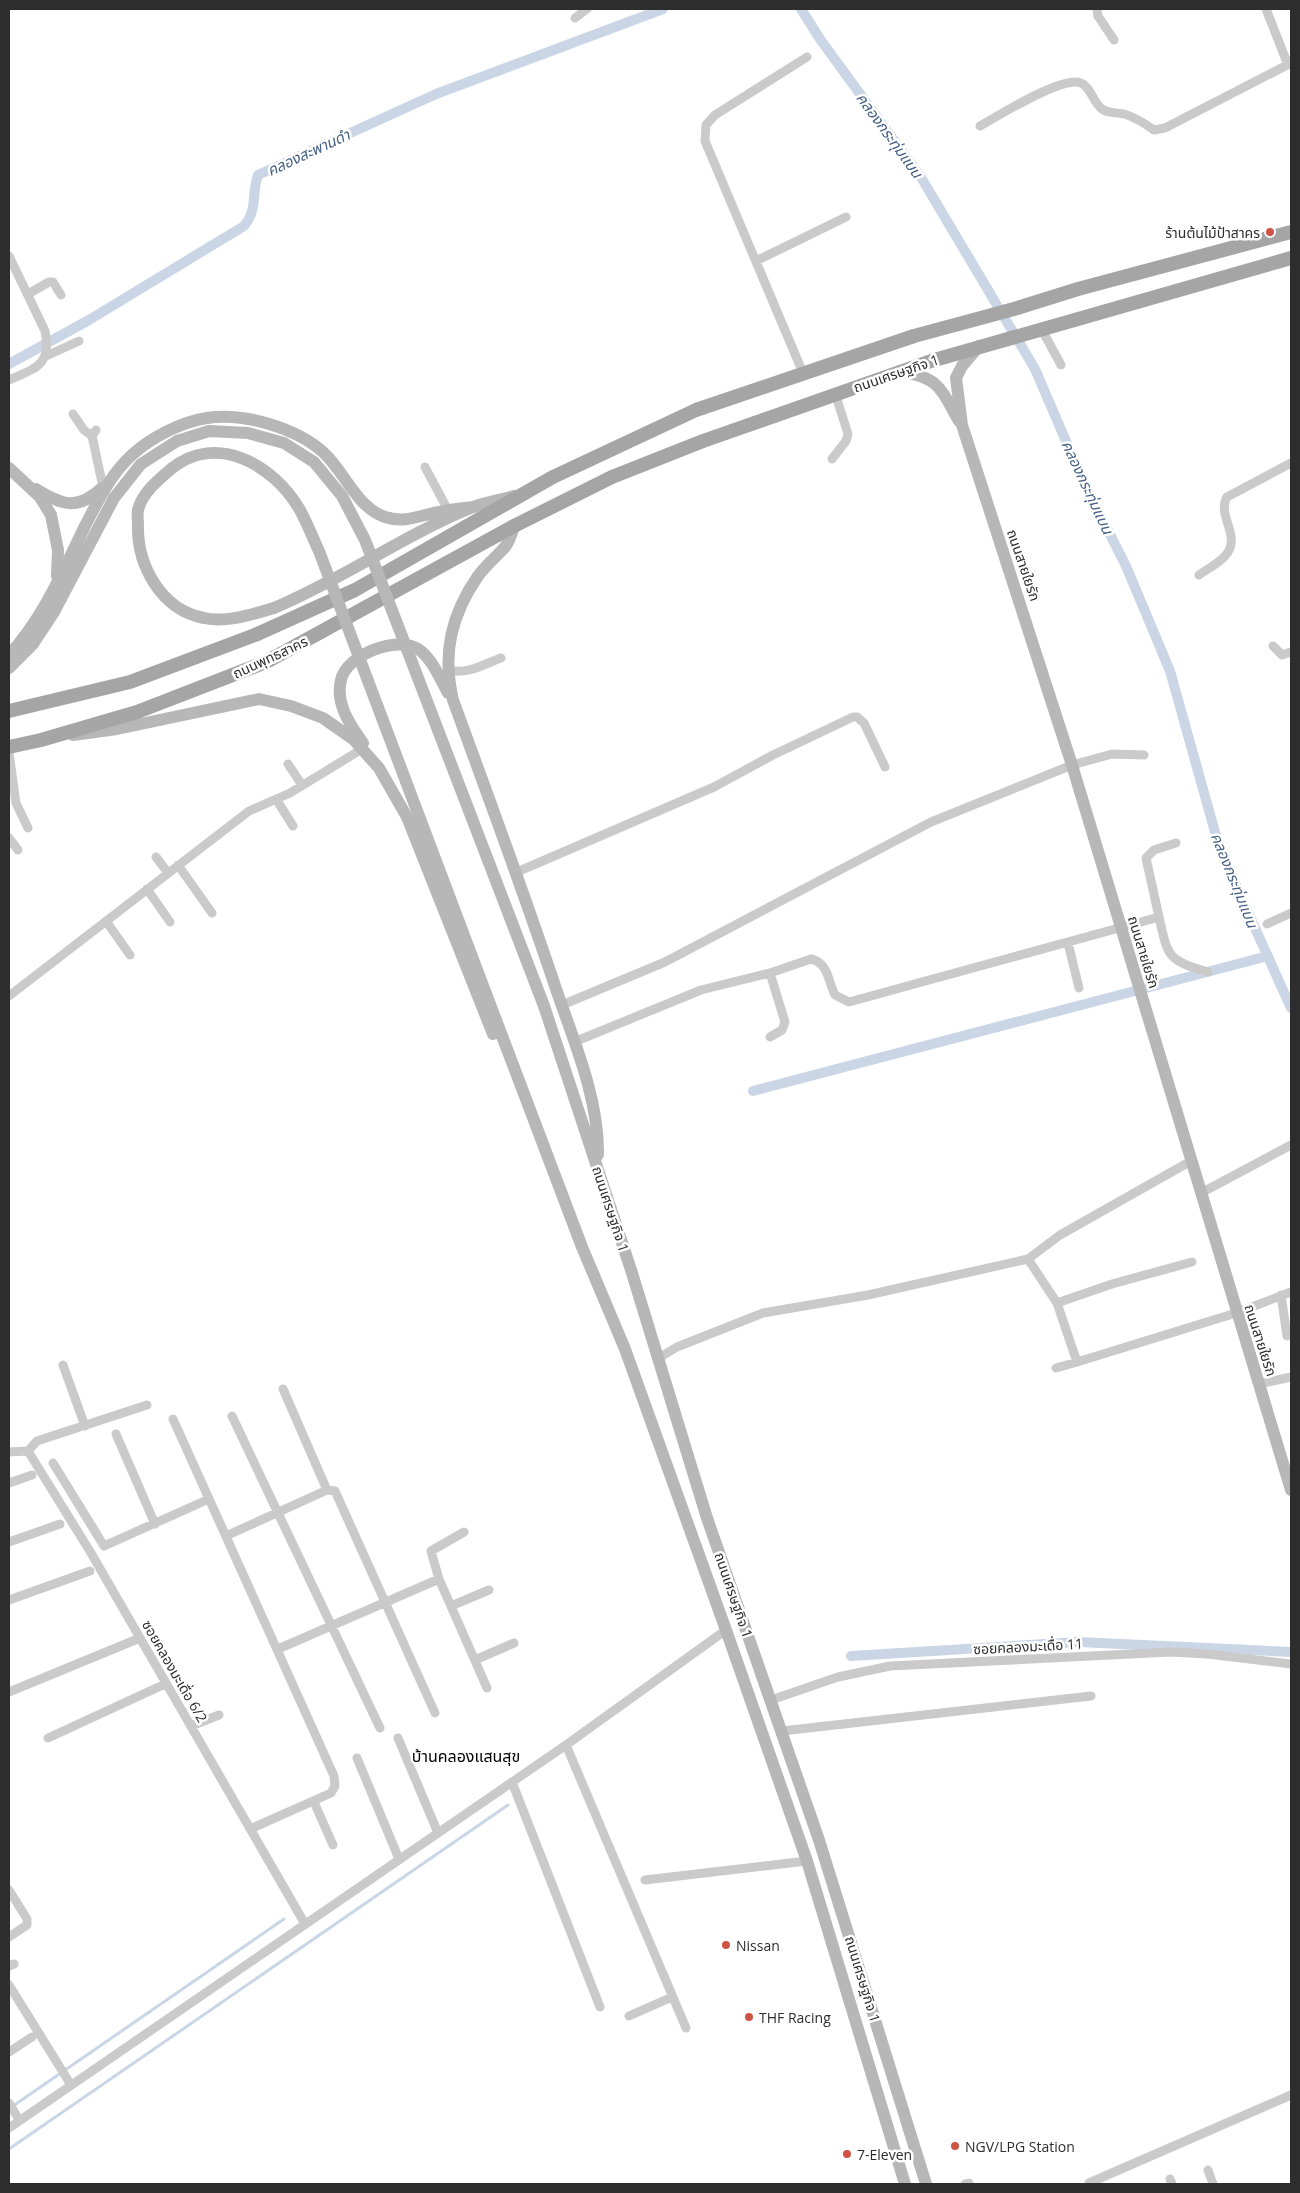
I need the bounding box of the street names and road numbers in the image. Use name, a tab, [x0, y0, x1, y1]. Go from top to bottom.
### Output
street label: ถนนเศรษฐกิจ 1	[851, 349, 941, 397]
street label: ถนนสายใยรัก	[1003, 527, 1045, 603]
street label: ถนนพุทธสาคร	[229, 631, 311, 683]
street label: ถนนสายใยรัก	[1124, 913, 1164, 991]
street label: ถนนเศรษฐกิจ 1	[588, 1164, 634, 1254]
street label: ถนนสายใยรัก	[1240, 1302, 1282, 1378]
street label: ถนนเศรษฐกิจ 1	[710, 1550, 758, 1640]
street label: ซอยคลองมะเดื่อ 6/2	[138, 1616, 212, 1726]
street label: ซอยคลองมะเดื่อ 11	[973, 1634, 1083, 1658]
street label: ถนนเศรษฐกิจ 1	[841, 1934, 885, 2024]

